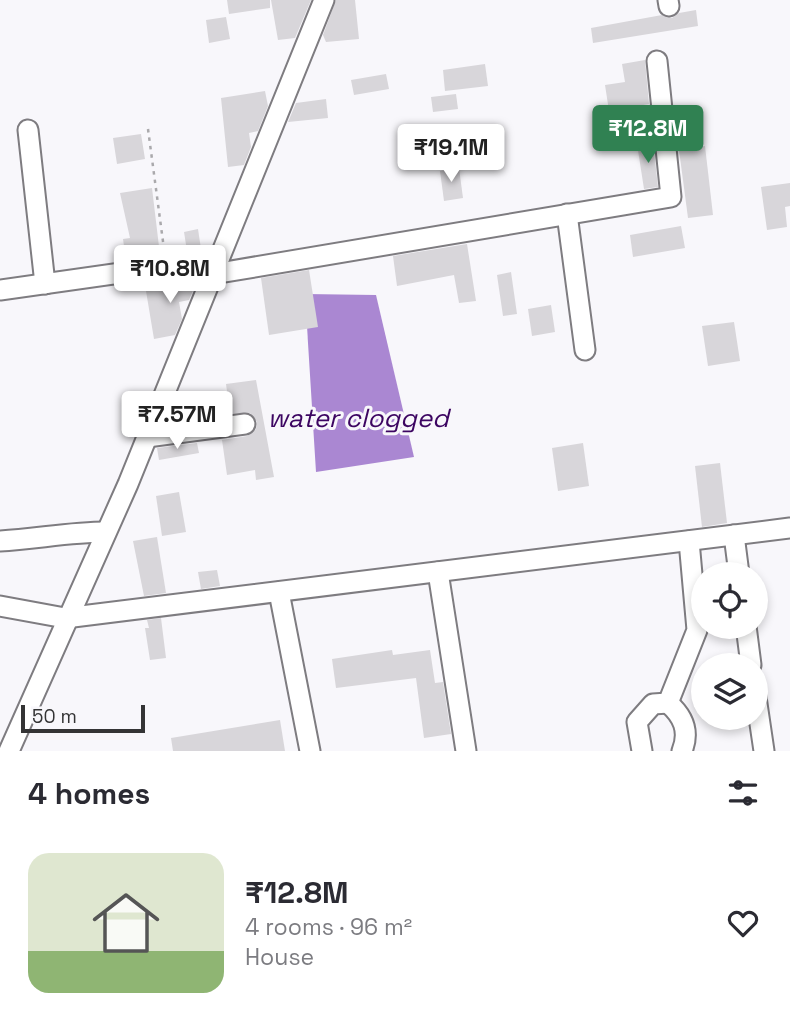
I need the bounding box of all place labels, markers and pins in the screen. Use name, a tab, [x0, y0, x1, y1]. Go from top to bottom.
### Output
pin: ₹12.8M	[591, 106, 705, 165]
pin: ₹19.1M	[394, 124, 508, 184]
pin: ₹10.8M	[113, 246, 227, 305]
pin: ₹7.57M	[120, 392, 234, 451]

